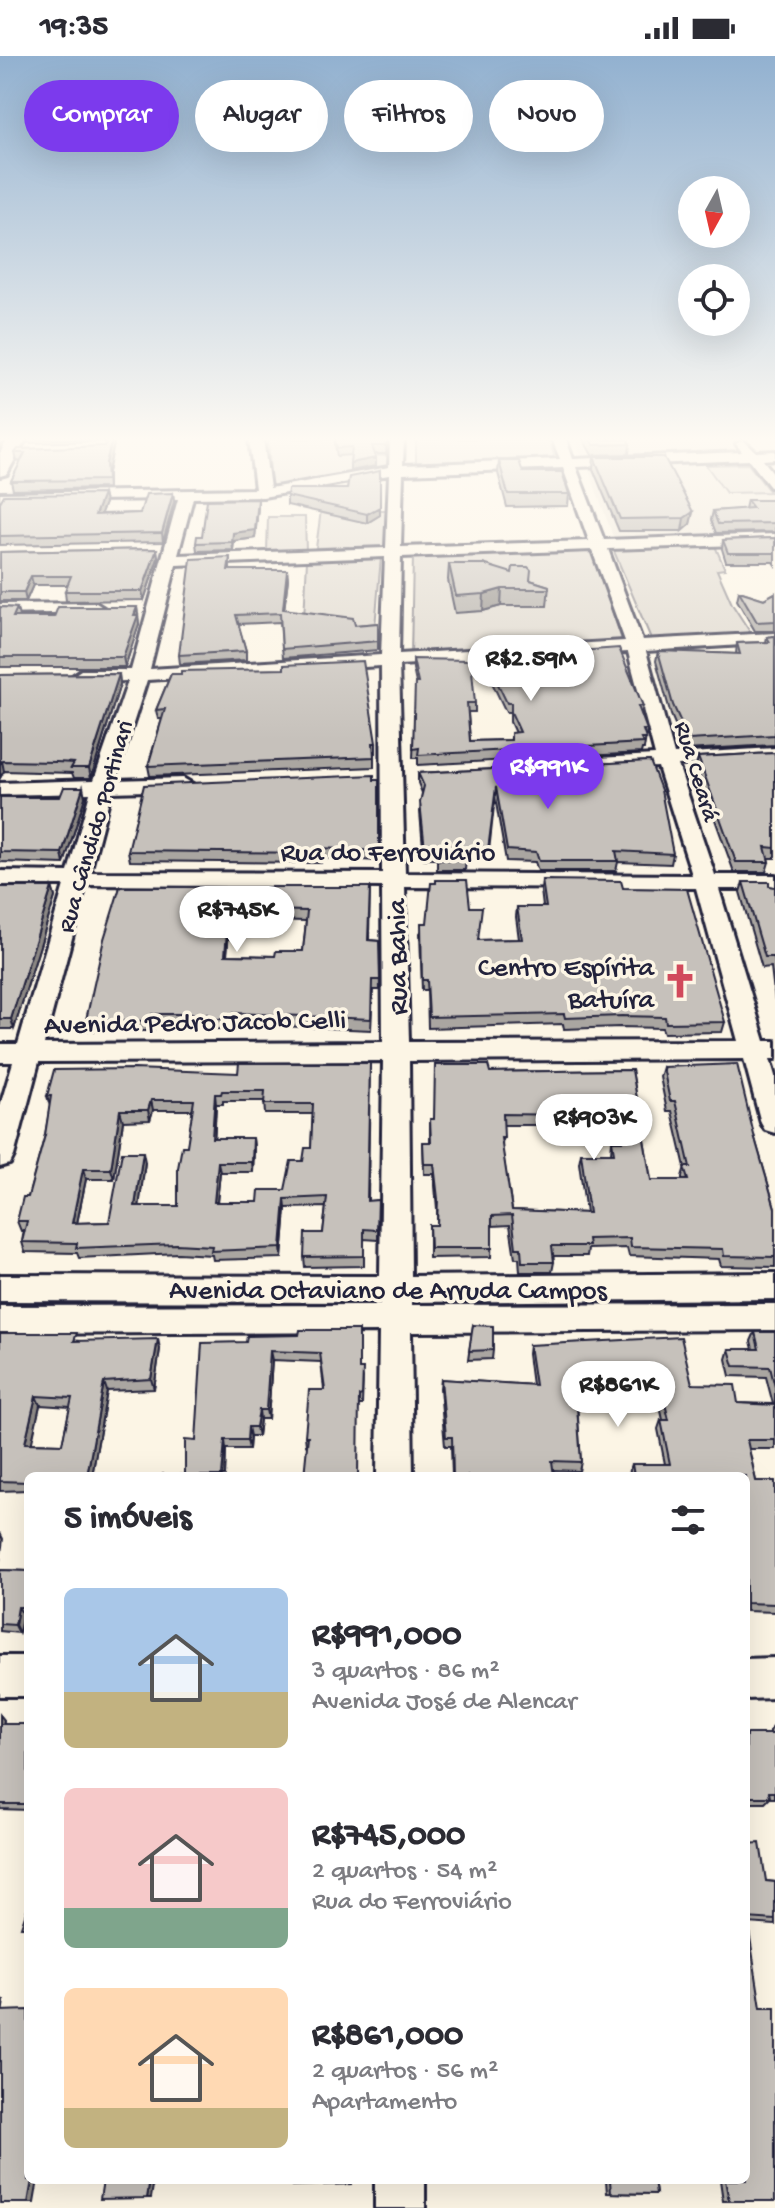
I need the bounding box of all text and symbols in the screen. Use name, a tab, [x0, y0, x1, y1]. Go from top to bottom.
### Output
text: 19:35	[40, 11, 108, 46]
chip: Comprar	[24, 80, 179, 152]
chip: Alugar	[195, 80, 328, 152]
chip: Filtros	[344, 80, 473, 152]
chip: Novo	[489, 80, 604, 152]
north arrow	[678, 176, 750, 248]
map controls	[678, 176, 750, 336]
button: locate	[678, 264, 750, 336]
pin: R$2.59M	[457, 635, 605, 703]
text: R$2.59M	[486, 645, 576, 676]
street label: Rua Cândido Portinari	[53, 717, 142, 937]
street label: Rua Ceará	[666, 718, 724, 826]
pin: R$991K	[483, 743, 613, 811]
text: R$991K	[510, 753, 586, 784]
street label: Rua do Ferroviário	[280, 838, 496, 871]
pin: R$745K	[172, 886, 302, 954]
text: R$745K	[197, 896, 277, 927]
street label: Rua Bahia	[382, 897, 417, 1015]
place label: Centro Espírita Batuíra	[478, 953, 655, 1018]
church icon: Centro Espírita Batuíra	[661, 962, 699, 1000]
street label: Avenida Pedro Jacob Celli	[44, 1005, 347, 1044]
pin: R$903K	[529, 1094, 659, 1162]
text: R$903K	[554, 1104, 634, 1135]
street label: Avenida Octaviano de Arruda Campos	[169, 1276, 608, 1309]
pin: R$861K	[553, 1361, 683, 1429]
text: R$861K	[579, 1371, 657, 1402]
icon: filters	[666, 1498, 710, 1542]
text: 5 imóveis	[64, 1500, 192, 1540]
text: R$991,000	[312, 1617, 461, 1657]
icon: home	[128, 1620, 224, 1716]
text: 3 quartos · 86 m²	[312, 1657, 500, 1688]
text: Avenida José de Alencar	[312, 1688, 577, 1719]
text: R$745,000	[312, 1817, 465, 1857]
icon: home	[128, 1820, 224, 1916]
text: 2 quartos · 54 m²	[312, 1857, 497, 1888]
text: Rua do Ferroviário	[312, 1888, 512, 1919]
text: R$861,000	[312, 2017, 463, 2057]
icon: home	[128, 2020, 224, 2116]
text: 2 quartos · 56 m²	[312, 2057, 498, 2088]
text: Apartamento	[312, 2088, 457, 2119]

